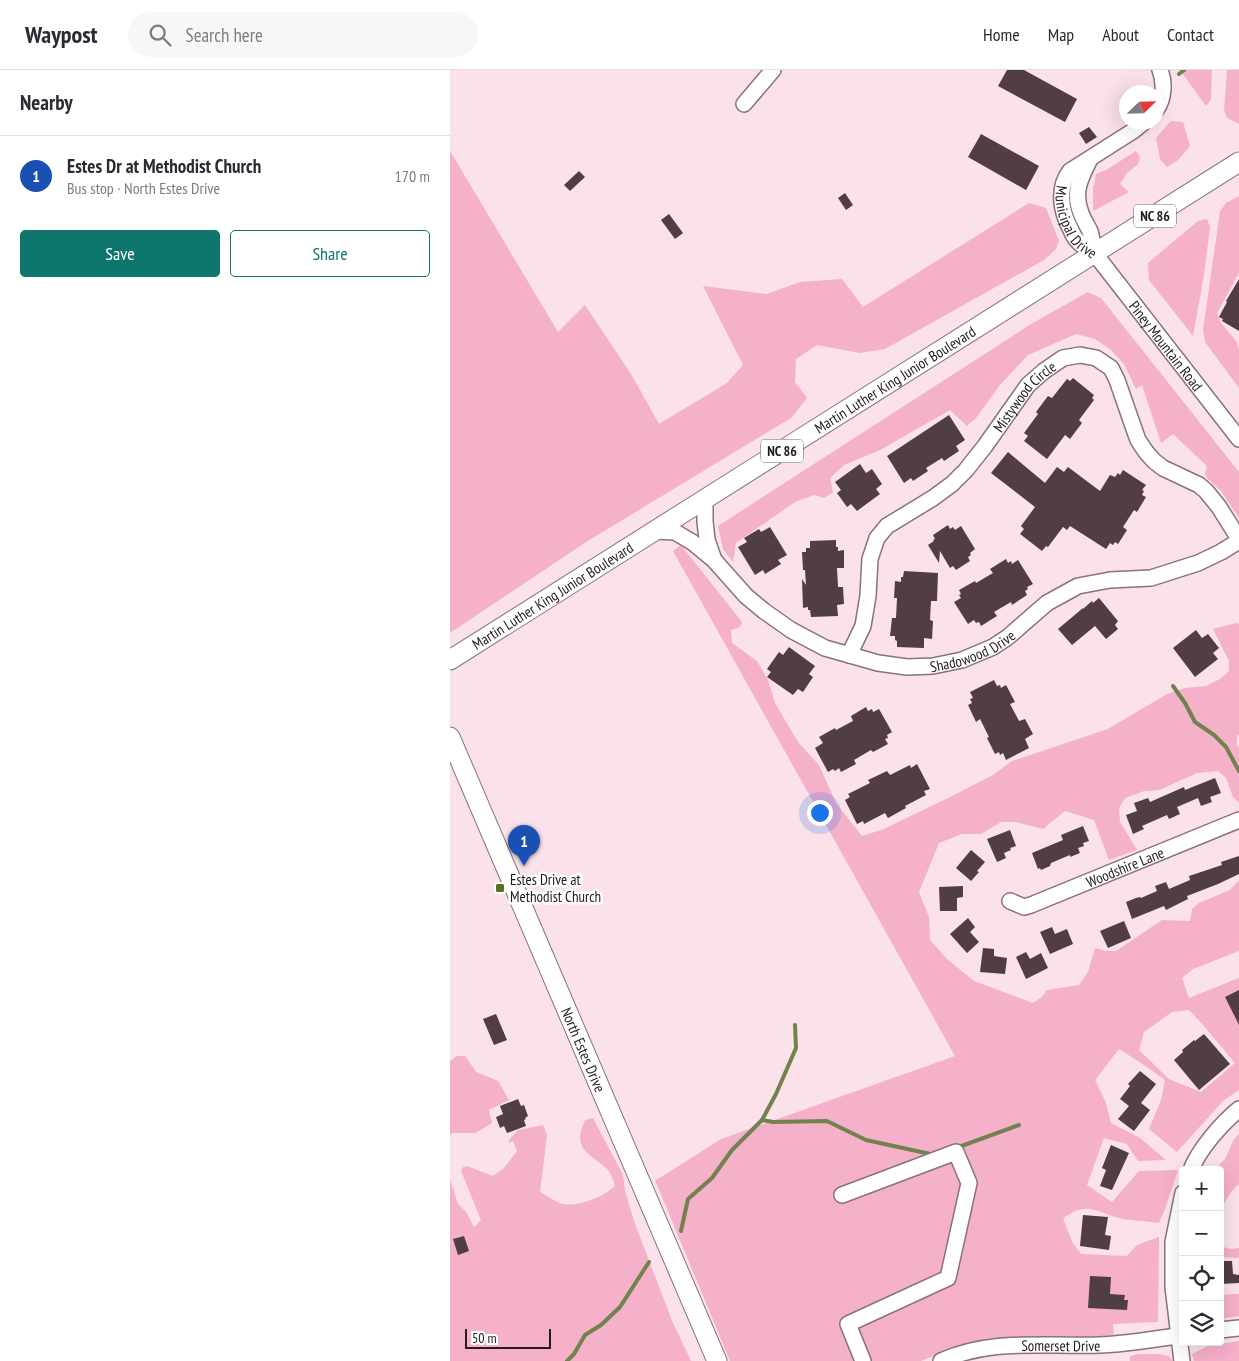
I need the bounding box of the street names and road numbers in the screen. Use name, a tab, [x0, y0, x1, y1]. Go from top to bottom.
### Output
street label: Municipal Drive	[1052, 185, 1101, 262]
road number: NC 86	[1134, 204, 1176, 228]
street label: Piney Mountain Road	[1125, 297, 1207, 394]
street label: Martin Luther King Junior Boulevard	[811, 321, 979, 437]
street label: Mistywood Circle	[988, 356, 1059, 436]
road number: NC 86	[761, 440, 803, 462]
street label: Martin Luther King Junior Boulevard	[468, 538, 636, 653]
street label: Shadowood Drive	[928, 626, 1019, 676]
street label: Woodshire Lane	[1083, 842, 1167, 891]
street label: North Estes Drive	[557, 1004, 610, 1095]
street label: Somerset Drive	[1021, 1335, 1101, 1355]

